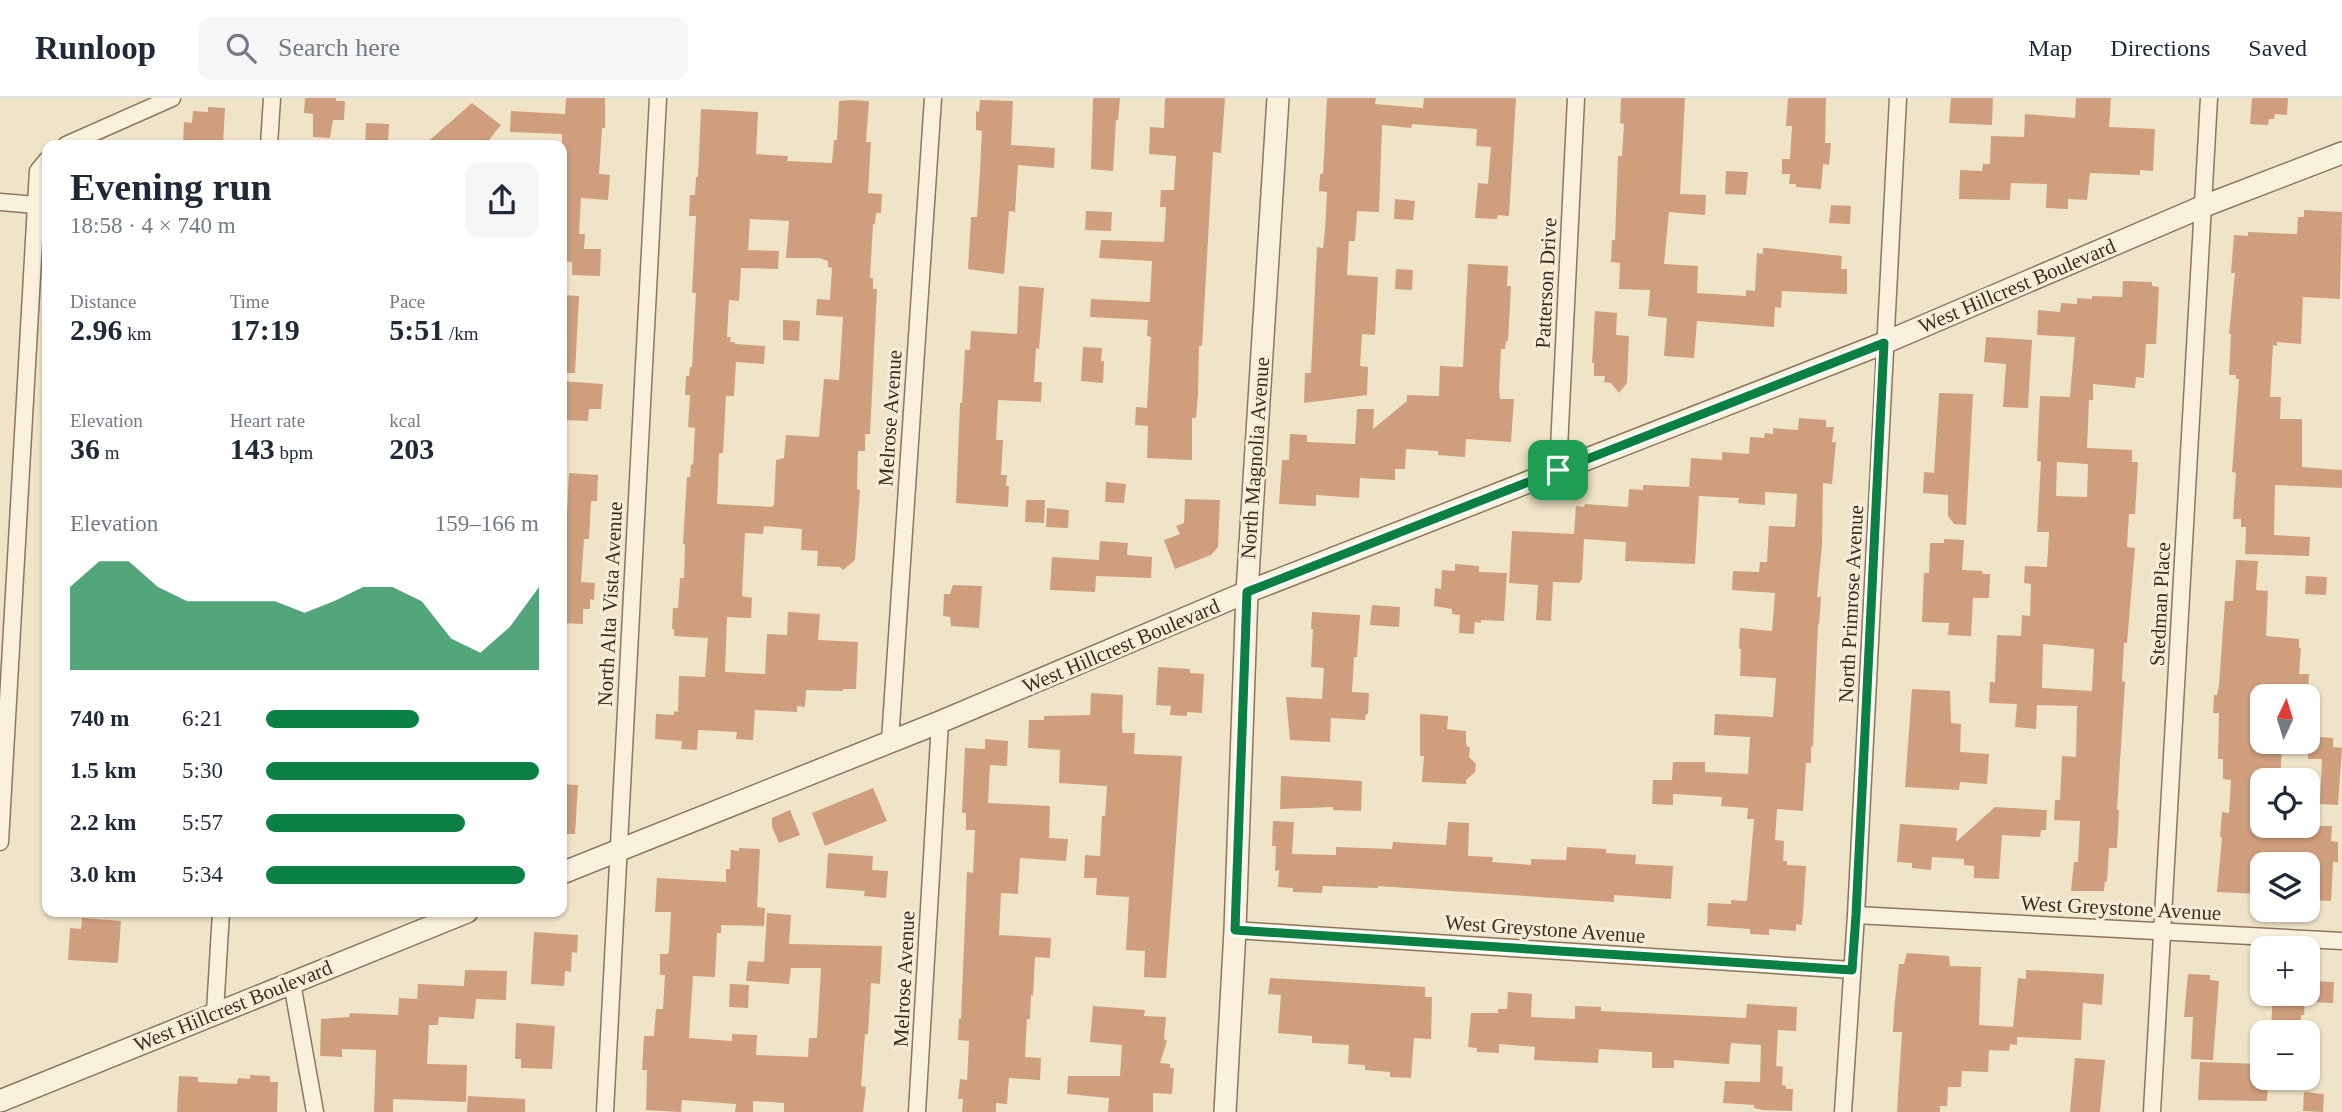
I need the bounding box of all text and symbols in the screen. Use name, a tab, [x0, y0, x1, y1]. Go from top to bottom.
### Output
search box	[198, 17, 688, 80]
icon: search	[222, 29, 260, 67]
text: Runloop	[35, 30, 156, 66]
text: Search here	[278, 33, 400, 62]
text: Map	[2028, 35, 2072, 61]
text: Directions	[2110, 35, 2210, 61]
text: Saved	[2248, 35, 2307, 61]
button: share	[465, 163, 539, 237]
text: Evening run	[70, 166, 272, 208]
text: 18:58 · 4 × 740 m	[70, 213, 236, 238]
street label: Patterson Drive	[1531, 217, 1561, 349]
street label: West Hillcrest Boulevard	[1915, 233, 2120, 338]
text: Distance	[70, 291, 136, 312]
text: Time	[230, 291, 269, 312]
text: Pace	[389, 291, 425, 312]
text: 2.96	[70, 313, 123, 346]
text: 17:19	[230, 313, 300, 346]
text: 5:51	[389, 313, 444, 346]
text: km	[123, 323, 152, 344]
text: /km	[444, 323, 479, 344]
street label: Melrose Avenue	[873, 349, 907, 487]
street label: North Magnolia Avenue	[1236, 356, 1274, 560]
text: Elevation	[70, 410, 143, 431]
text: Heart rate	[230, 410, 305, 431]
text: kcal	[389, 410, 421, 431]
text: 36	[70, 432, 100, 465]
text: 143	[230, 432, 275, 465]
text: 203	[389, 432, 434, 465]
pin	[1528, 440, 1588, 500]
text: m	[100, 442, 120, 463]
text: bpm	[275, 442, 313, 463]
icon: arrive	[1539, 451, 1577, 489]
street label: North Alta Vista Avenue	[593, 501, 627, 707]
street label: North Primrose Avenue	[1834, 505, 1868, 703]
text: Elevation	[70, 511, 158, 536]
text: 159–166 m	[435, 511, 539, 536]
street label: Stedman Place	[2145, 541, 2175, 667]
street label: West Hillcrest Boulevard	[1019, 593, 1224, 698]
north arrow	[2250, 684, 2320, 754]
map controls	[2250, 684, 2320, 1090]
text: 740 m	[70, 706, 129, 731]
text: 6:21	[182, 706, 223, 731]
text: 1.5 km	[70, 758, 136, 783]
text: 5:30	[182, 758, 223, 783]
button: locate	[2250, 768, 2320, 838]
text: 2.2 km	[70, 810, 136, 835]
text: 5:57	[182, 810, 223, 835]
button: layers	[2250, 852, 2320, 922]
text: 3.0 km	[70, 862, 136, 887]
text: 5:34	[182, 862, 223, 887]
street label: West Greystone Avenue	[2020, 891, 2222, 925]
street label: Melrose Avenue	[888, 910, 920, 1048]
street label: West Greystone Avenue	[1444, 910, 1646, 948]
button: +	[2250, 936, 2320, 1006]
street label: West Hillcrest Boulevard	[130, 955, 336, 1057]
button: −	[2250, 1020, 2320, 1090]

